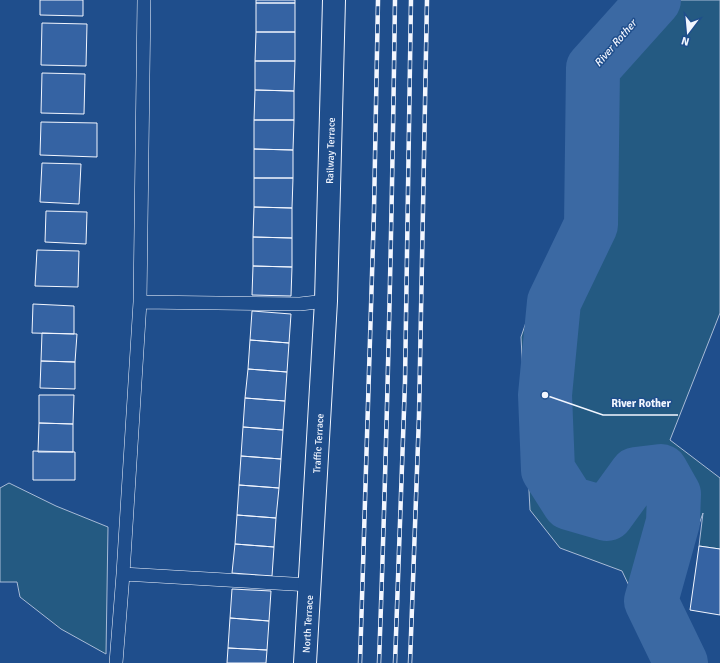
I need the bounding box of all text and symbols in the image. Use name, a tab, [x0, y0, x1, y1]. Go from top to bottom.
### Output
north arrow	[668, 12, 708, 52]
water label: River Rother	[592, 16, 641, 69]
text: N	[680, 34, 691, 48]
street label: Railway Terrace	[324, 117, 338, 184]
callout: River Rother	[603, 392, 678, 415]
text: River Rother	[611, 397, 671, 410]
street label: Traffic Terrace	[311, 413, 326, 474]
street label: North Terrace	[301, 595, 316, 654]

